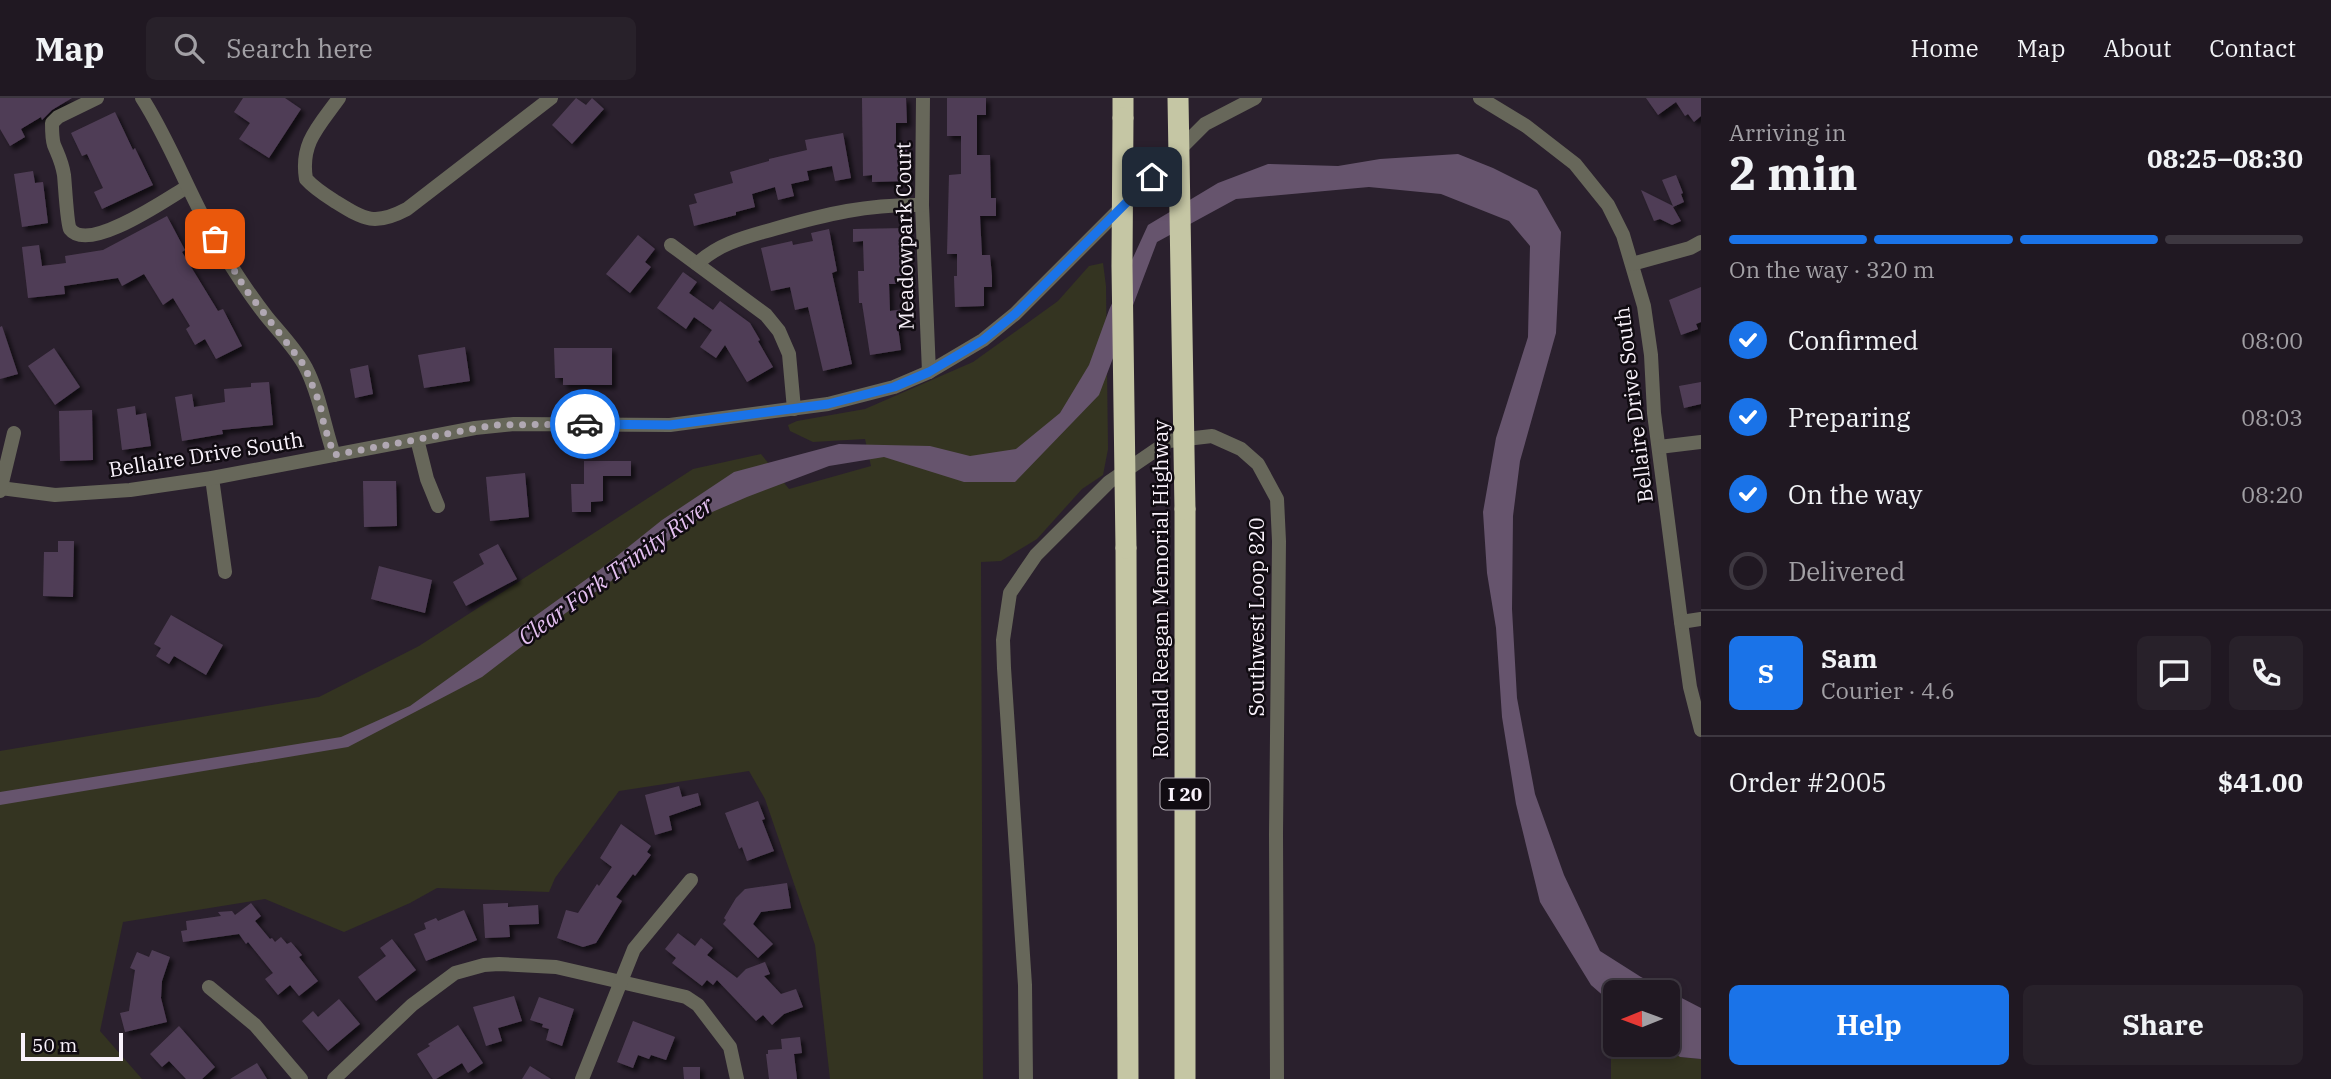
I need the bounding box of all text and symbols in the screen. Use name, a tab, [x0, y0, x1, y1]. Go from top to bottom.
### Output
search box	[146, 17, 636, 80]
text: Map	[35, 27, 104, 70]
icon: search	[170, 29, 208, 67]
text: Search here	[226, 31, 373, 65]
text: Home	[1911, 32, 1979, 64]
text: Map	[2017, 32, 2065, 64]
text: About	[2103, 32, 2171, 64]
text: Contact	[2209, 32, 2296, 64]
text: Arriving in	[1729, 117, 1846, 147]
text: 08:25–08:30	[2147, 141, 2303, 175]
street label: Meadowpark Court	[888, 142, 920, 330]
text: 2 min	[1729, 143, 1858, 203]
pin	[1122, 147, 1182, 207]
icon: home	[1133, 158, 1171, 196]
pin	[185, 209, 245, 269]
icon: bag	[196, 220, 234, 258]
text: On the way · 320 m	[1729, 254, 1935, 284]
street label: Bellaire Drive South	[1607, 306, 1659, 504]
icon: check	[1729, 321, 1767, 359]
text: Confirmed	[1788, 323, 1919, 357]
text: 08:00	[2241, 325, 2303, 355]
courier	[550, 389, 620, 459]
icon: check	[1729, 398, 1767, 436]
text: Preparing	[1788, 400, 1910, 434]
text: 08:03	[2241, 402, 2303, 432]
icon: car	[566, 405, 604, 443]
street label: Ronald Reagan Memorial Highway	[1146, 419, 1174, 758]
street label: Bellaire Drive South	[107, 425, 305, 483]
icon: check	[1729, 475, 1767, 513]
text: On the way	[1788, 477, 1922, 511]
text: 08:20	[2241, 479, 2303, 509]
water label: Clear Fork Trinity River	[511, 488, 719, 651]
street label: Southwest Loop 820	[1242, 517, 1270, 717]
text: Delivered	[1788, 554, 1905, 588]
button: chat	[2137, 636, 2211, 710]
button: phone	[2229, 636, 2303, 710]
text: Sam	[1821, 641, 1877, 675]
text: S	[1758, 656, 1774, 690]
text: Courier · 4.6	[1821, 675, 1955, 705]
text: Order #2005	[1729, 765, 1887, 799]
text: $41.00	[2218, 765, 2303, 799]
road number: I 20	[1160, 778, 1210, 810]
north arrow	[1603, 980, 1680, 1057]
map controls	[1603, 980, 1680, 1057]
button: Help	[1729, 985, 2009, 1065]
button: Share	[2023, 985, 2303, 1065]
scale bar	[21, 1030, 122, 1062]
text: 50 m	[32, 1033, 77, 1057]

